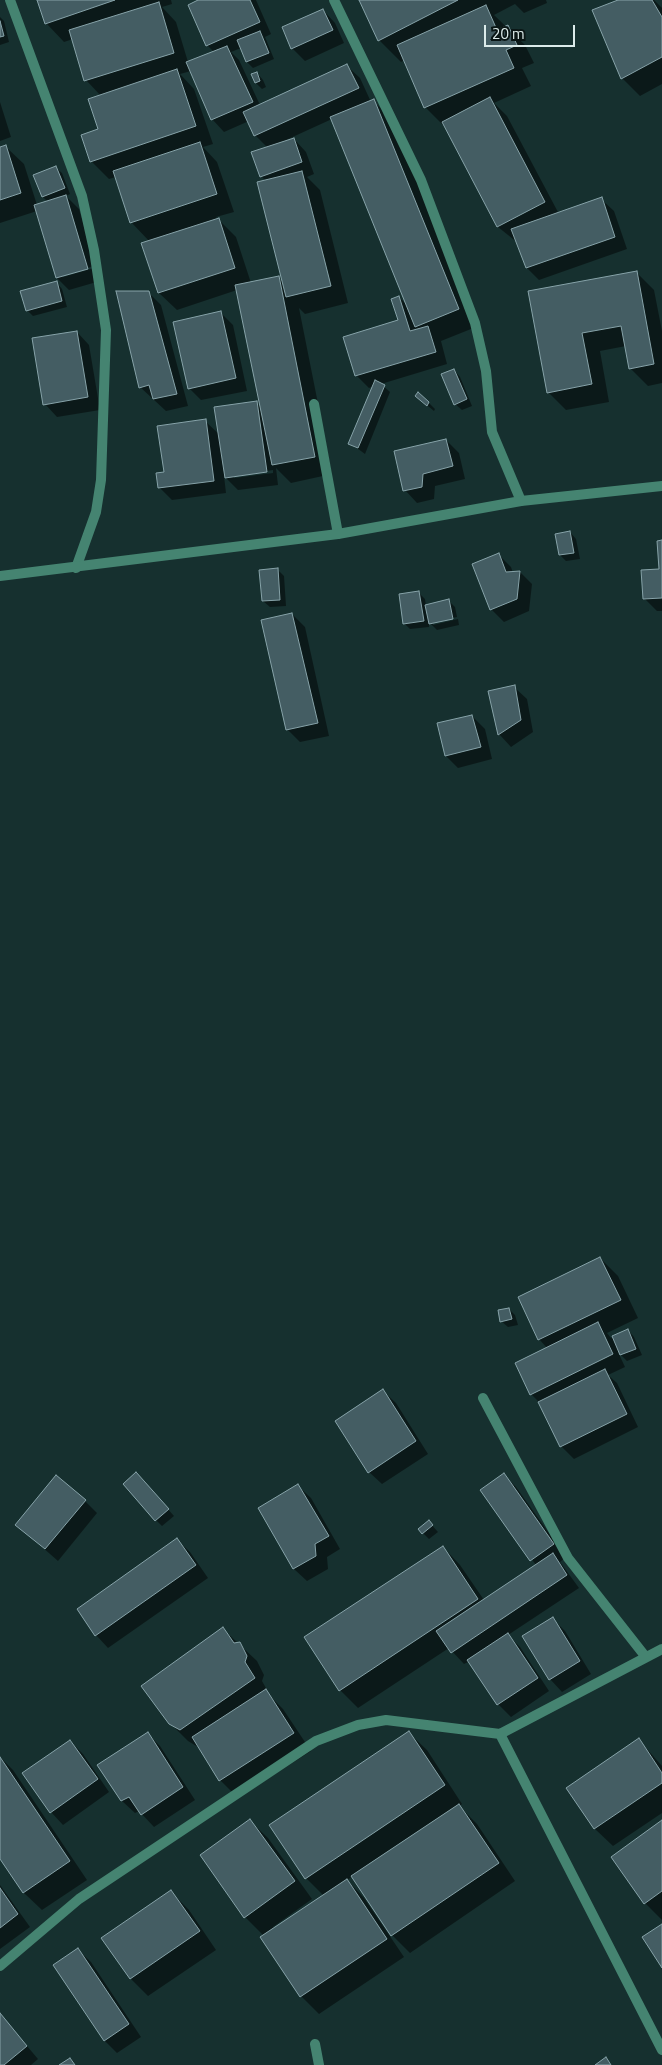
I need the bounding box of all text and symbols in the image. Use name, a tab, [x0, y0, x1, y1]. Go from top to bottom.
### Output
scale bar	[487, 15, 578, 47]
text: 20 m	[492, 22, 525, 45]

